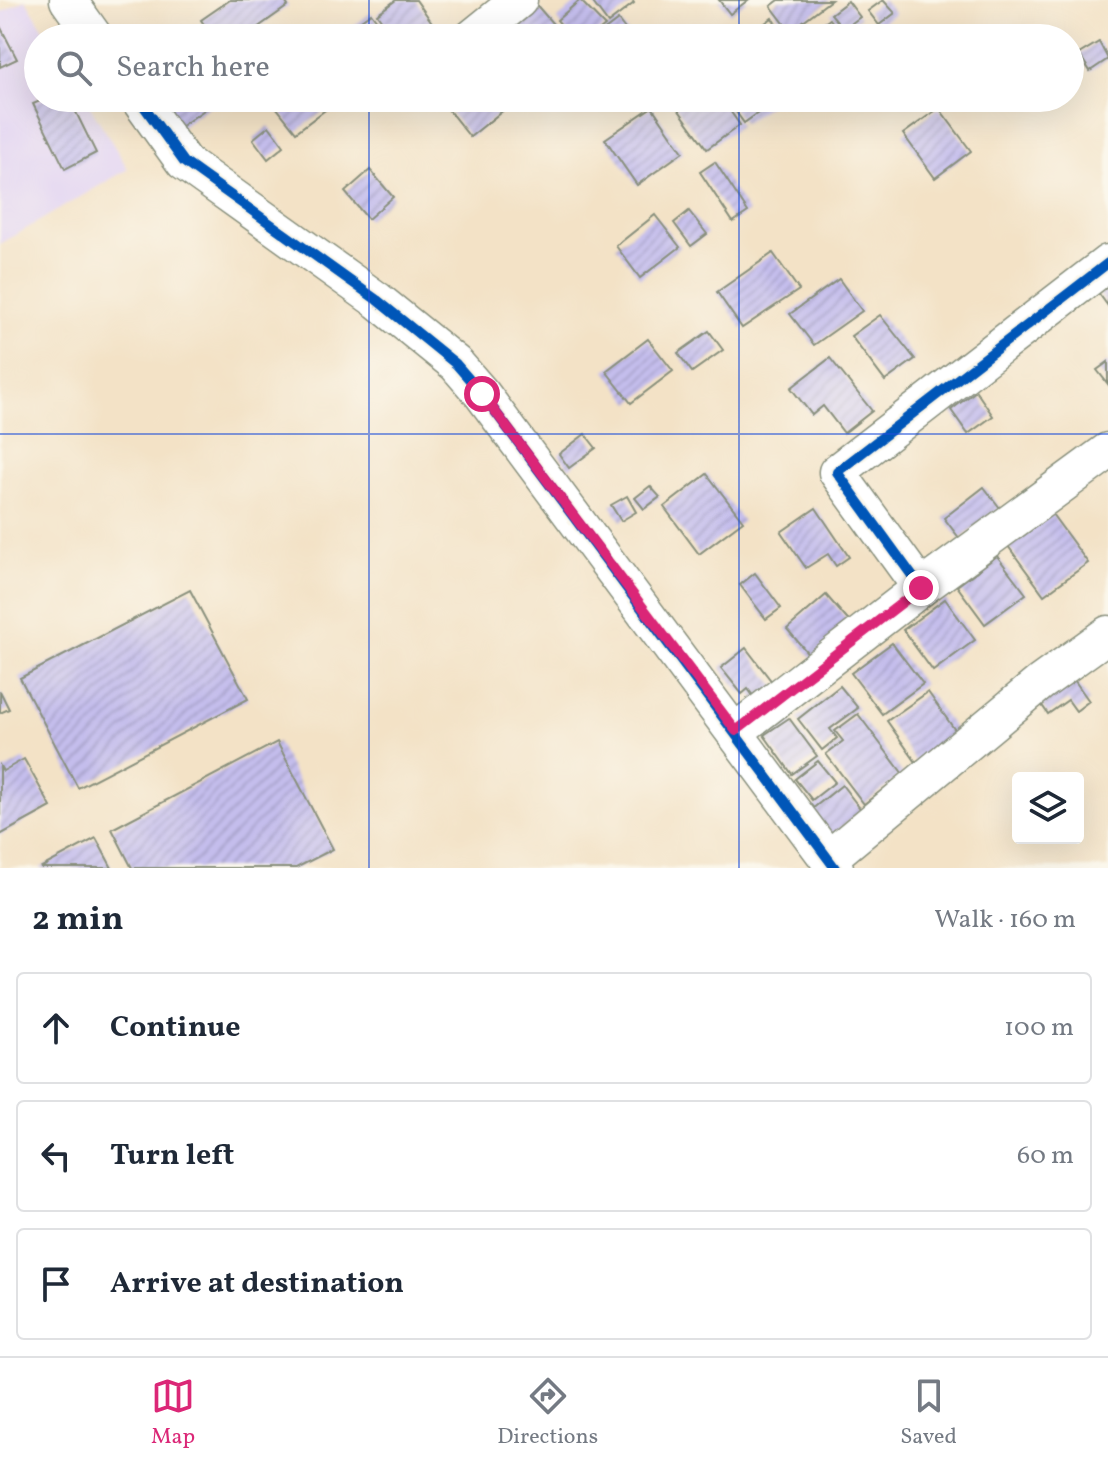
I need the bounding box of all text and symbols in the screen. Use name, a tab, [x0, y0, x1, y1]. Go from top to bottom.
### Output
search box	[24, 24, 1084, 112]
icon: search	[52, 46, 96, 90]
text: Search here	[116, 47, 270, 89]
route start	[464, 376, 500, 412]
route end	[903, 570, 939, 606]
map controls	[1012, 772, 1084, 844]
button: layers	[1012, 772, 1084, 844]
text: 2 min	[32, 897, 124, 944]
text: Walk · 160 m	[934, 902, 1076, 938]
icon: ahead	[34, 1006, 78, 1050]
text: Continue	[110, 1007, 241, 1049]
text: 100 m	[1004, 1010, 1074, 1046]
icon: left	[34, 1134, 78, 1178]
text: Turn left	[110, 1135, 234, 1177]
text: 60 m	[1017, 1138, 1074, 1174]
icon: arrive	[34, 1262, 78, 1306]
text: Arrive at destination	[110, 1263, 404, 1305]
tab: Map	[151, 1374, 195, 1453]
tab: Directions	[497, 1374, 598, 1453]
tab: Saved	[900, 1374, 957, 1453]

